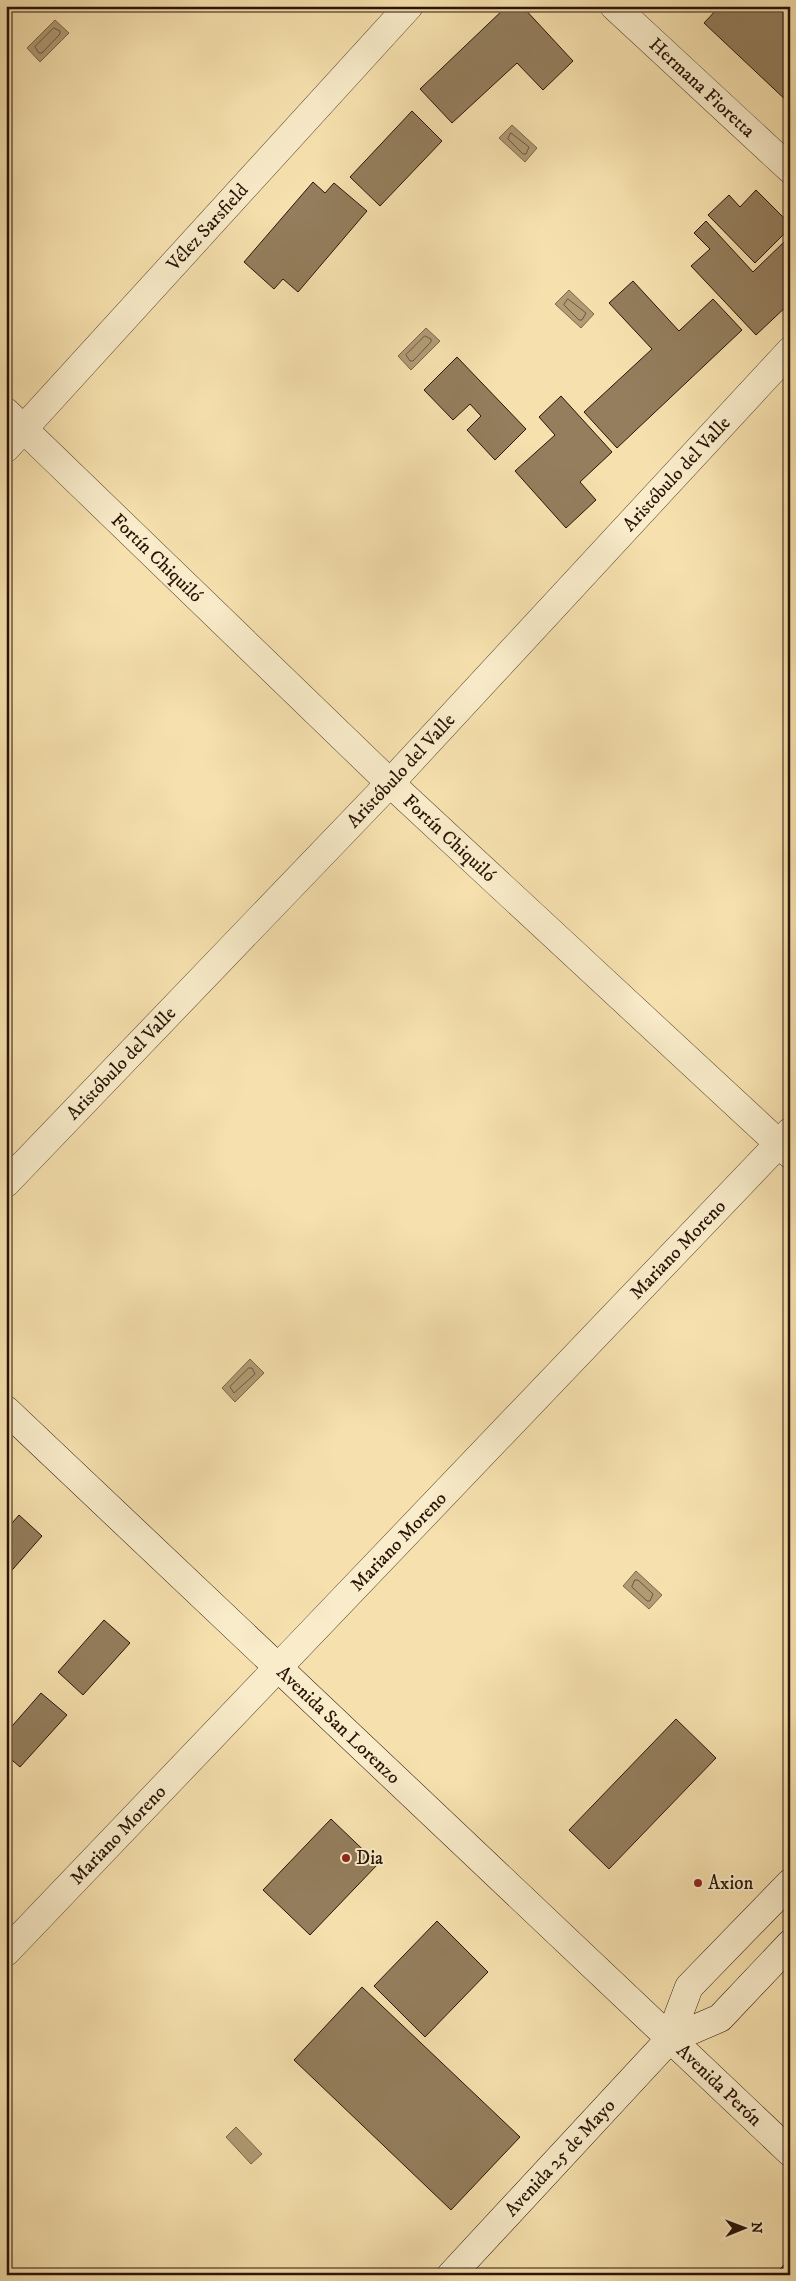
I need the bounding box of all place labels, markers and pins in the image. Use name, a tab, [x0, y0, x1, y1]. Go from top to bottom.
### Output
place label: Dia	[356, 1847, 383, 1870]
marker: Dia	[340, 1852, 352, 1864]
place label: Axion	[708, 1872, 754, 1895]
marker: Axion	[692, 1877, 704, 1889]

